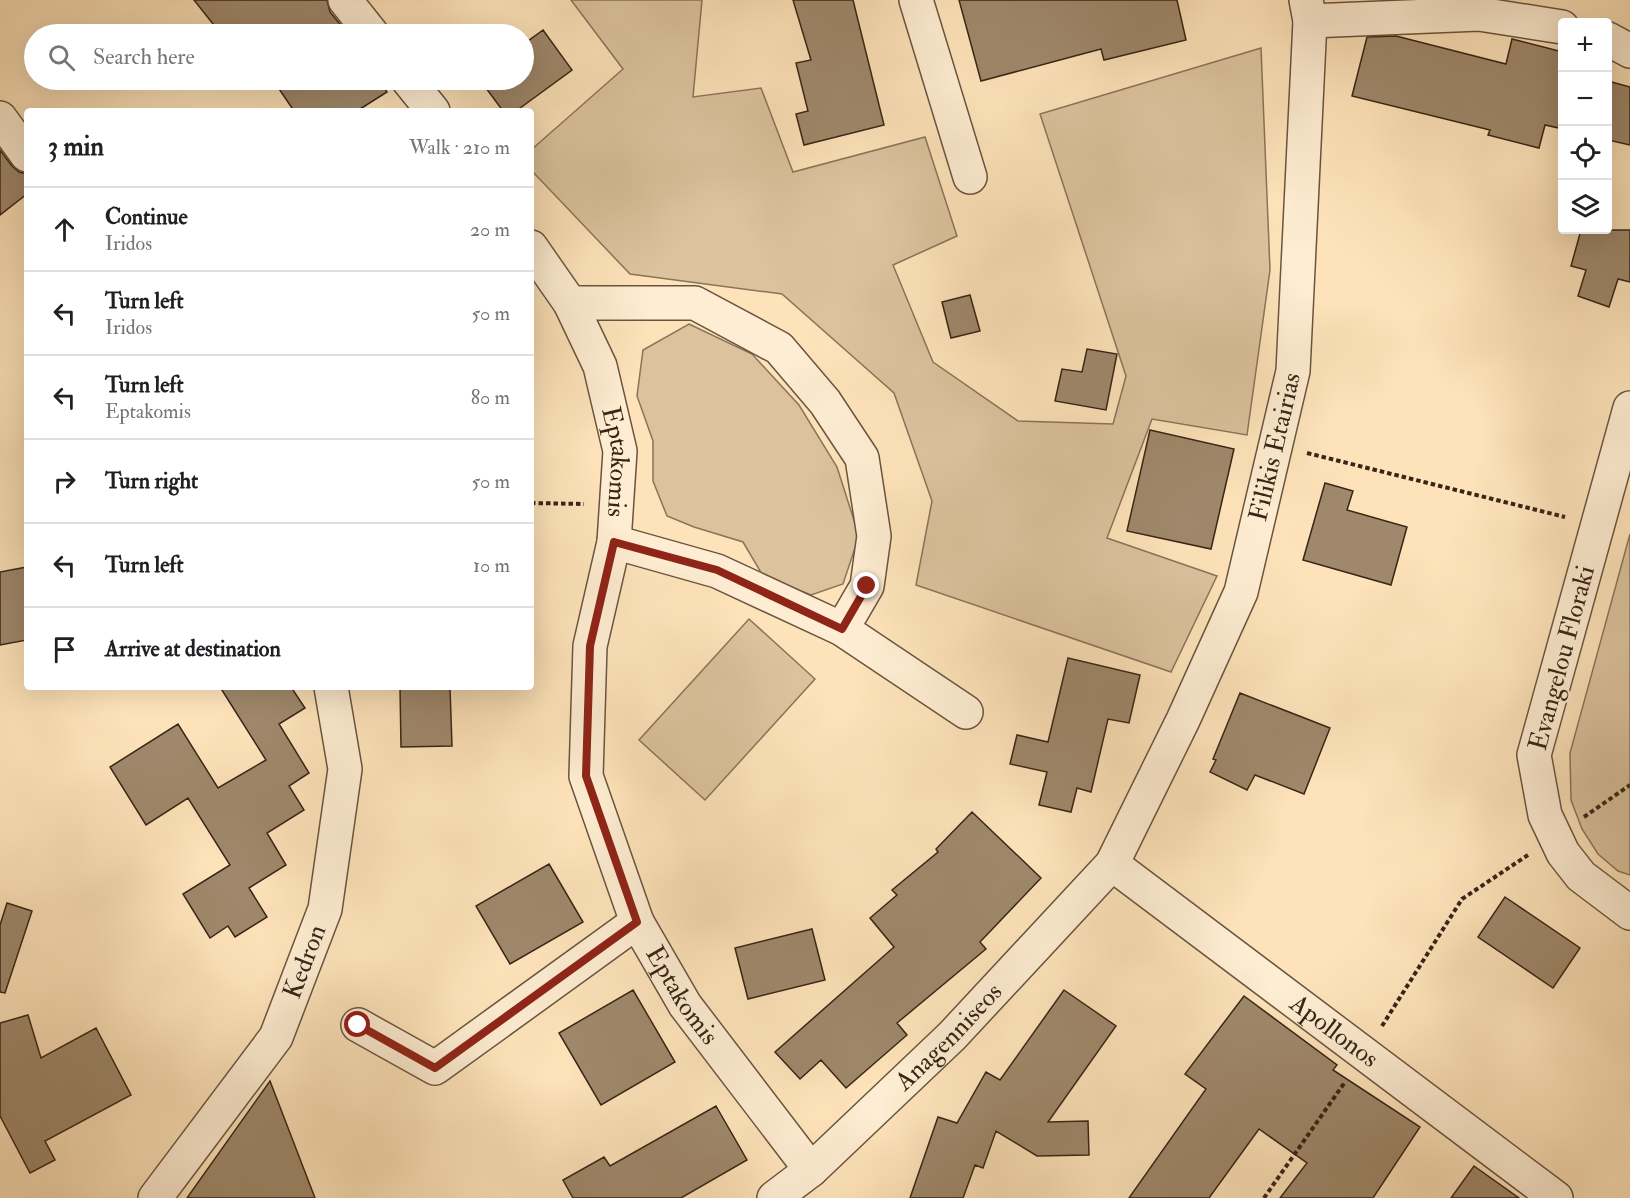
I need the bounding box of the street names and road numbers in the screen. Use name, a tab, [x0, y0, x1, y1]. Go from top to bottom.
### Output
street label: Filikis Etairias	[1242, 369, 1308, 524]
street label: Eptakomis	[594, 403, 636, 518]
street label: Evangelou Floraki	[1522, 562, 1602, 754]
street label: Kedron	[276, 920, 334, 1003]
street label: Eptakomis	[638, 940, 726, 1051]
street label: Anagenniseos	[888, 976, 1009, 1098]
street label: Apollonos	[1283, 987, 1385, 1075]

